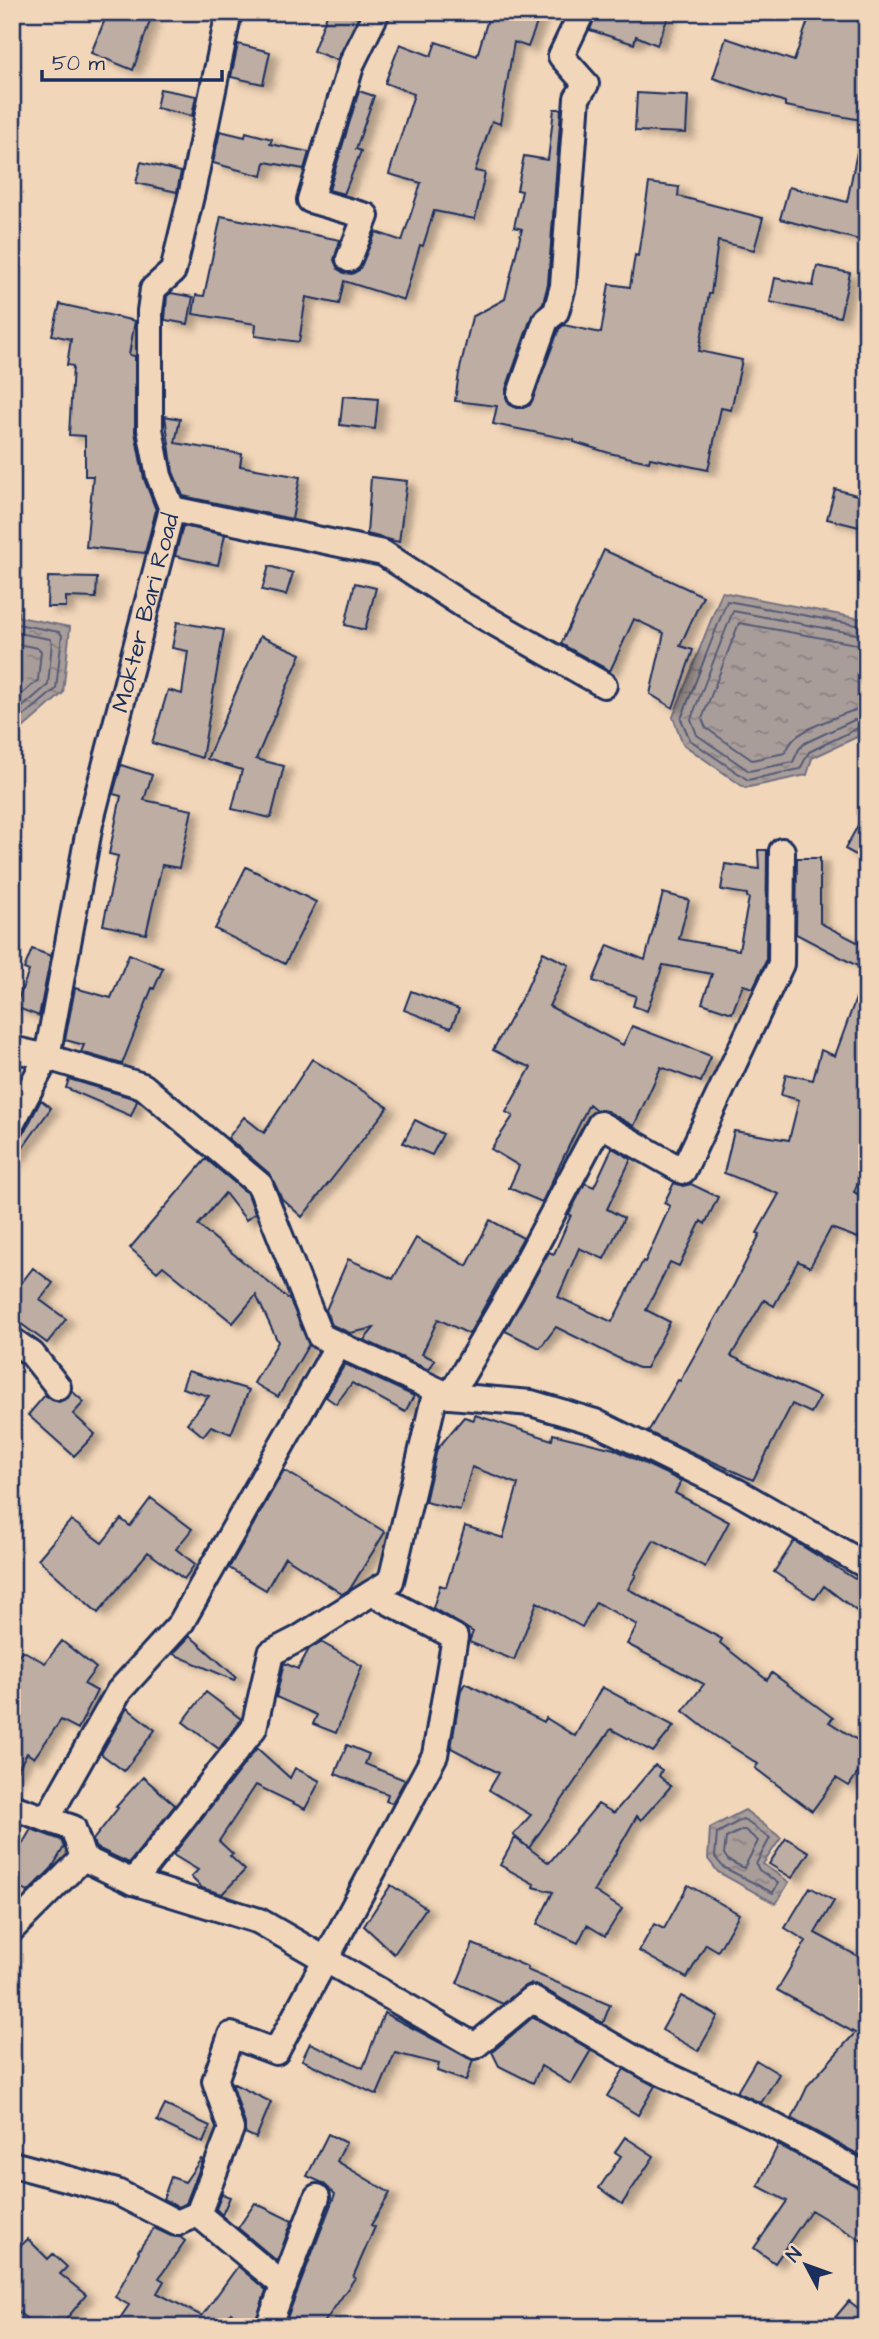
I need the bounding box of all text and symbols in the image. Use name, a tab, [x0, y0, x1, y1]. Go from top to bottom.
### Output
scale bar	[42, 38, 222, 82]
text: 50 m	[52, 49, 106, 78]
street label: Mokter Bari Road	[104, 510, 188, 716]
north arrow	[770, 2230, 840, 2300]
text: N	[780, 2241, 808, 2268]

